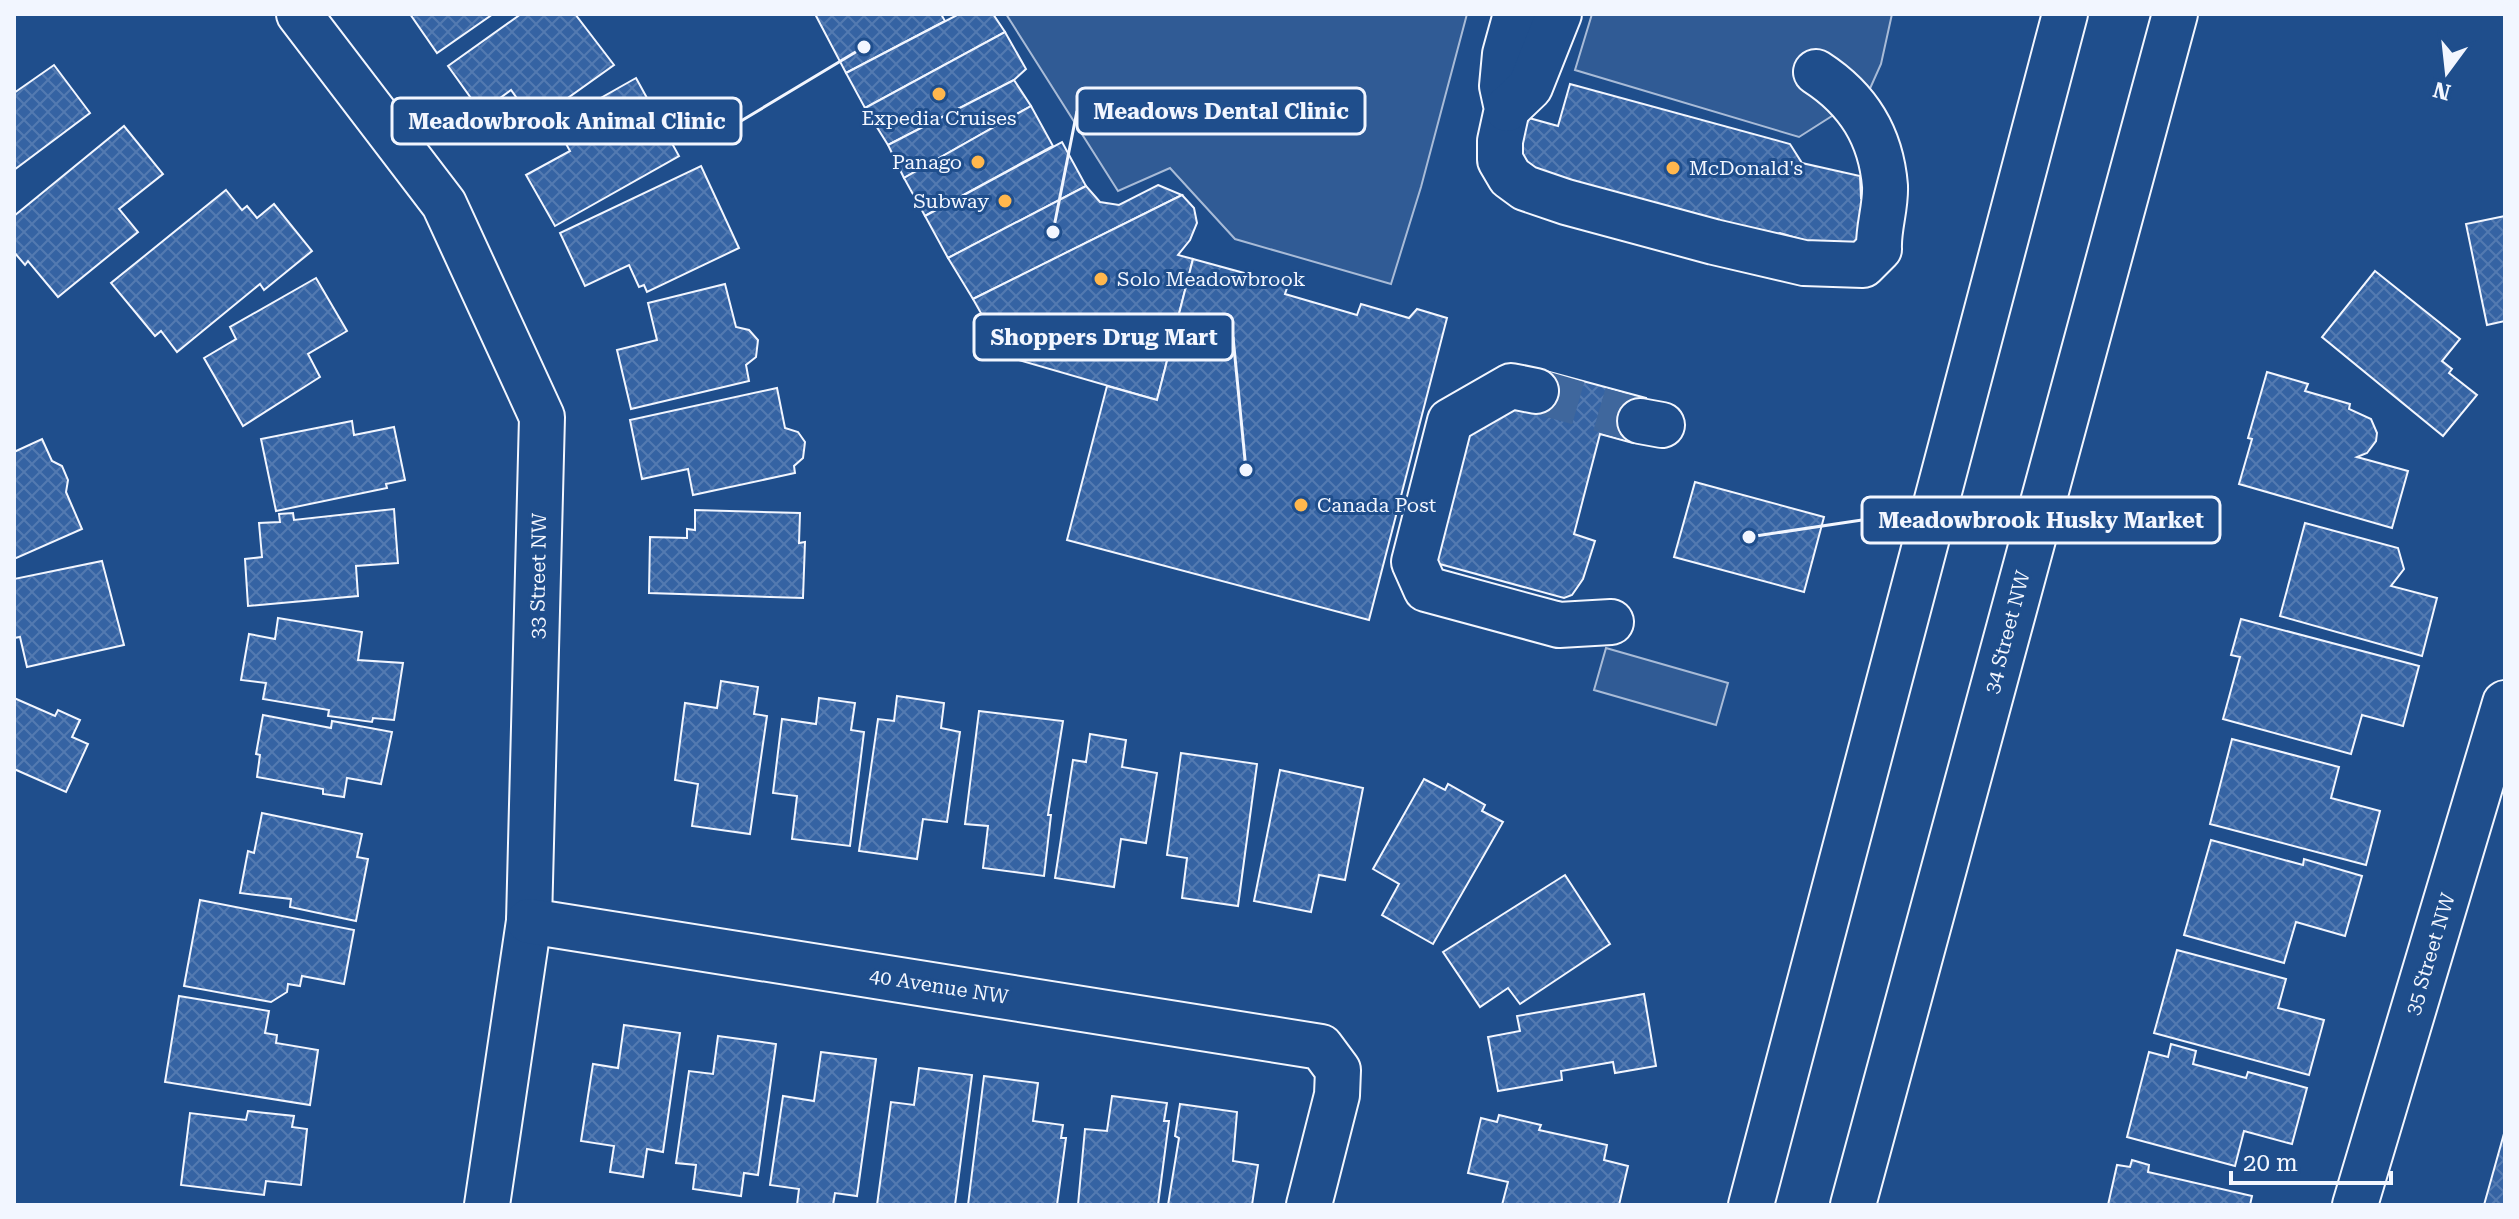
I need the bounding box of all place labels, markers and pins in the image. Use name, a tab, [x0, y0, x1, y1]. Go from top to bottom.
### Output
marker: Expedia Cruises	[930, 85, 948, 103]
callout: Meadows Dental Clinic	[1077, 88, 1365, 134]
callout: Meadowbrook Animal Clinic	[392, 98, 741, 144]
place label: Expedia Cruises	[861, 106, 1017, 130]
place label: Panago	[892, 150, 962, 174]
marker: Panago	[969, 153, 987, 171]
place label: McDonald's	[1689, 156, 1803, 180]
marker: McDonald's	[1664, 159, 1682, 177]
place label: Subway	[913, 189, 989, 213]
marker: Subway	[996, 192, 1014, 210]
place label: Solo Meadowbrook	[1117, 267, 1306, 291]
marker: Solo Meadowbrook	[1092, 270, 1110, 288]
callout: Shoppers Drug Mart	[974, 314, 1233, 360]
place label: Canada Post	[1317, 493, 1437, 517]
marker: Canada Post	[1292, 496, 1310, 514]
callout: Meadowbrook Husky Market	[1862, 497, 2220, 543]

